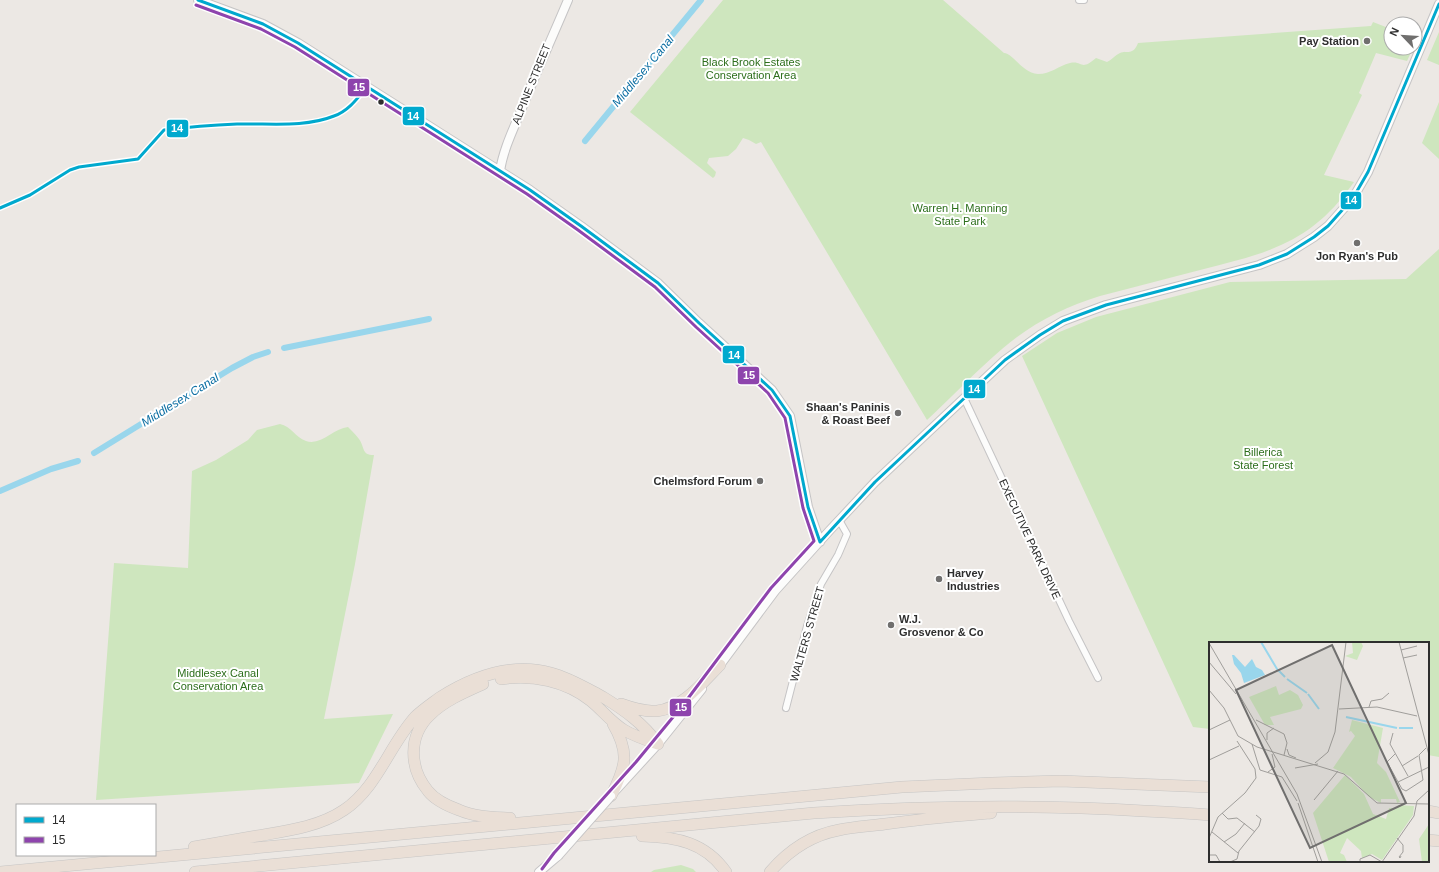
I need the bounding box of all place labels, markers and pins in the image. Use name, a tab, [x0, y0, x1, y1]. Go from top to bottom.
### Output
place label: Pay Station	[1299, 35, 1359, 47]
marker: Pay Station	[1362, 36, 1372, 46]
unlabelled marker	[376, 97, 386, 107]
marker: Jon Ryan's Pub	[1352, 238, 1362, 248]
place label: Jon Ryan's Pub	[1316, 250, 1398, 262]
place label: Shaan's Paninis & Roast Beef	[806, 401, 890, 426]
marker: Shaan's Paninis & Roast Beef	[893, 408, 903, 418]
place label: Chelmsford Forum	[654, 475, 752, 487]
marker: Chelmsford Forum	[755, 476, 765, 486]
place label: Harvey Industries	[947, 567, 1000, 592]
marker: Harvey Industries	[934, 574, 944, 584]
place label: W.J. Grosvenor & Co	[899, 613, 984, 638]
marker: W.J. Grosvenor & Co	[886, 620, 896, 630]

